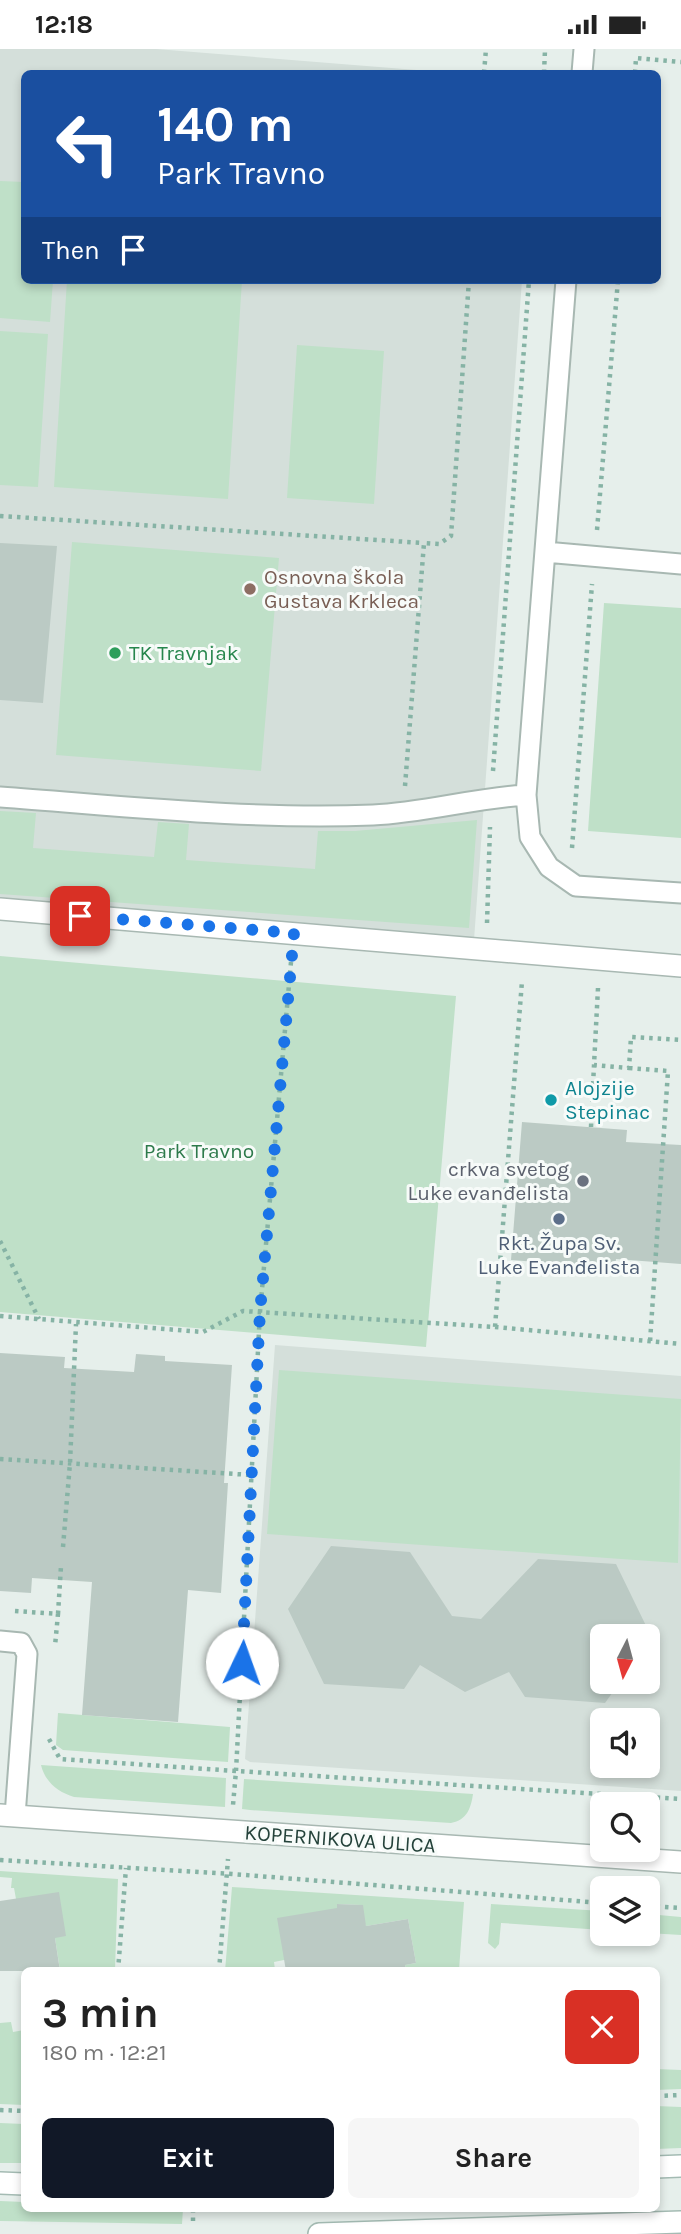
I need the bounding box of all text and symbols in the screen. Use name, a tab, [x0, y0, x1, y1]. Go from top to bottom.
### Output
text: 12:18	[35, 9, 93, 40]
text: 140 m	[157, 96, 294, 153]
icon: left	[42, 98, 133, 189]
text: Park Travno	[157, 155, 325, 192]
icon: arrive	[114, 231, 152, 269]
text: Then	[42, 235, 100, 266]
place label: Osnovna škola Gustava Krkleca	[264, 565, 419, 613]
marker: Osnovna škola Gustava Krkleca	[242, 581, 258, 597]
place label: TK Travnjak	[129, 641, 239, 665]
marker: TK Travnjak	[107, 645, 123, 661]
pin	[50, 886, 110, 946]
icon: arrive	[61, 897, 99, 935]
place label: Alojzije Stepinac	[565, 1076, 650, 1124]
marker: Alojzije Stepinac	[543, 1092, 559, 1108]
park label: Park Travno	[144, 1139, 254, 1163]
place label: crkva svetog Luke evanđelista	[407, 1157, 569, 1205]
marker: crkva svetog Luke evanđelista	[575, 1173, 591, 1189]
marker: Rkt. Župa Sv. Luke Evanđelista	[551, 1211, 567, 1227]
place label: Rkt. Župa Sv. Luke Evanđelista	[478, 1231, 640, 1279]
north arrow	[590, 1624, 660, 1694]
map controls	[590, 1624, 660, 1946]
position arrow	[205, 1626, 279, 1700]
button: sound	[590, 1708, 660, 1778]
button: search	[590, 1792, 660, 1862]
street label: KOPERNIKOVA ULICA	[244, 1820, 436, 1858]
button: layers	[590, 1876, 660, 1946]
text: 3 min	[42, 1988, 159, 2038]
button: close	[565, 1990, 639, 2064]
text: 180 m · 12:21	[42, 2039, 167, 2066]
button: Exit	[42, 2118, 334, 2198]
button: Share	[348, 2118, 639, 2198]

